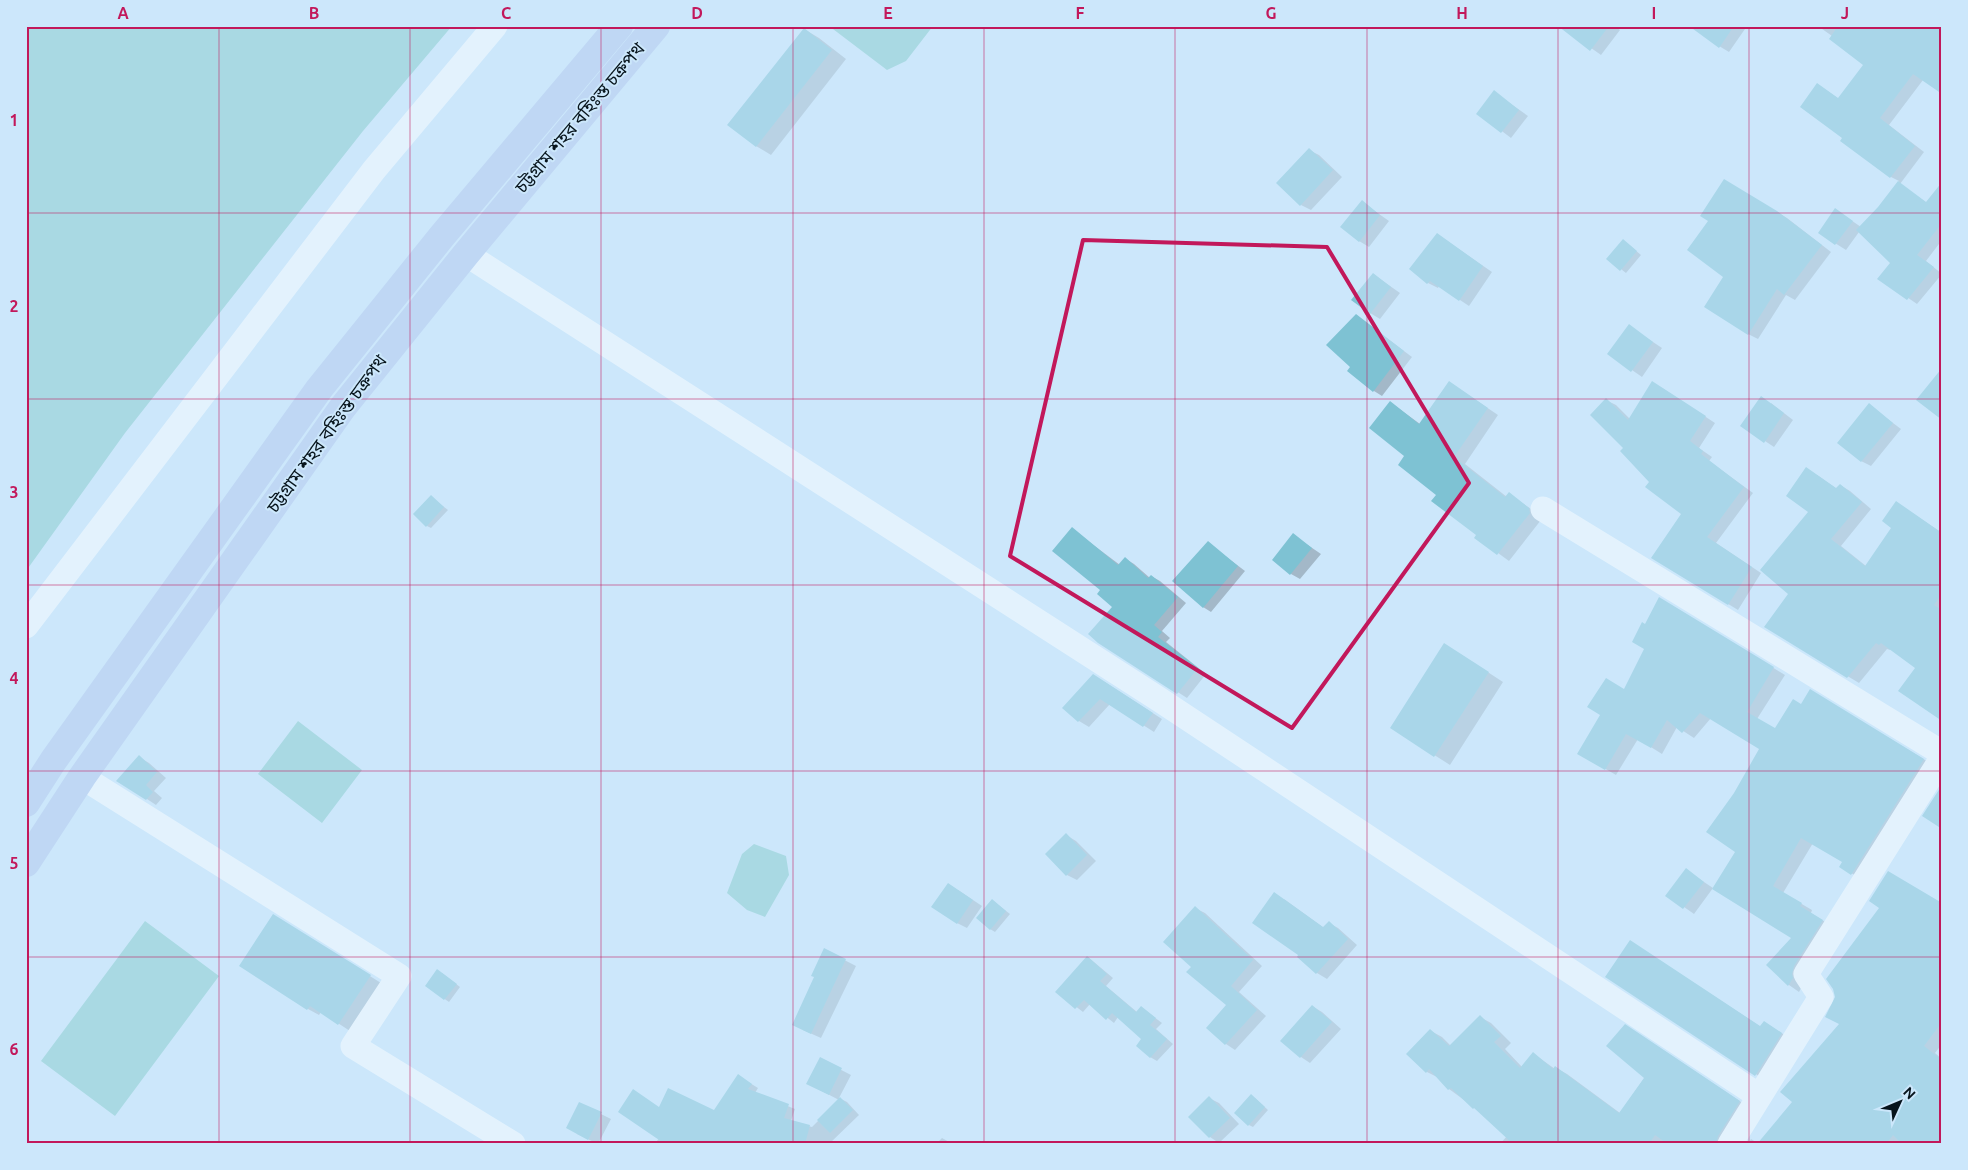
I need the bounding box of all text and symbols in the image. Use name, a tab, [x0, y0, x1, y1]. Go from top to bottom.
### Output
text: A	[117, 4, 129, 22]
text: B	[309, 4, 319, 22]
text: C	[501, 4, 511, 22]
text: D	[691, 4, 703, 22]
text: E	[883, 4, 893, 22]
text: F	[1076, 4, 1085, 22]
text: G	[1265, 4, 1277, 22]
text: H	[1456, 4, 1468, 22]
text: I	[1652, 4, 1656, 22]
text: J	[1841, 4, 1849, 22]
street label: চট্টগ্রাম শহর বহিঃস্ত চক্রপথ	[510, 38, 648, 197]
text: 1	[9, 111, 19, 129]
text: 2	[9, 297, 19, 315]
street label: চট্টগ্রাম শহর বহিঃস্ত চক্রপথ	[262, 350, 390, 517]
text: 3	[9, 483, 19, 501]
text: 4	[9, 669, 19, 687]
text: 5	[9, 854, 19, 872]
text: 6	[9, 1040, 19, 1058]
north arrow	[1876, 1078, 1926, 1128]
text: N	[1900, 1084, 1919, 1102]

